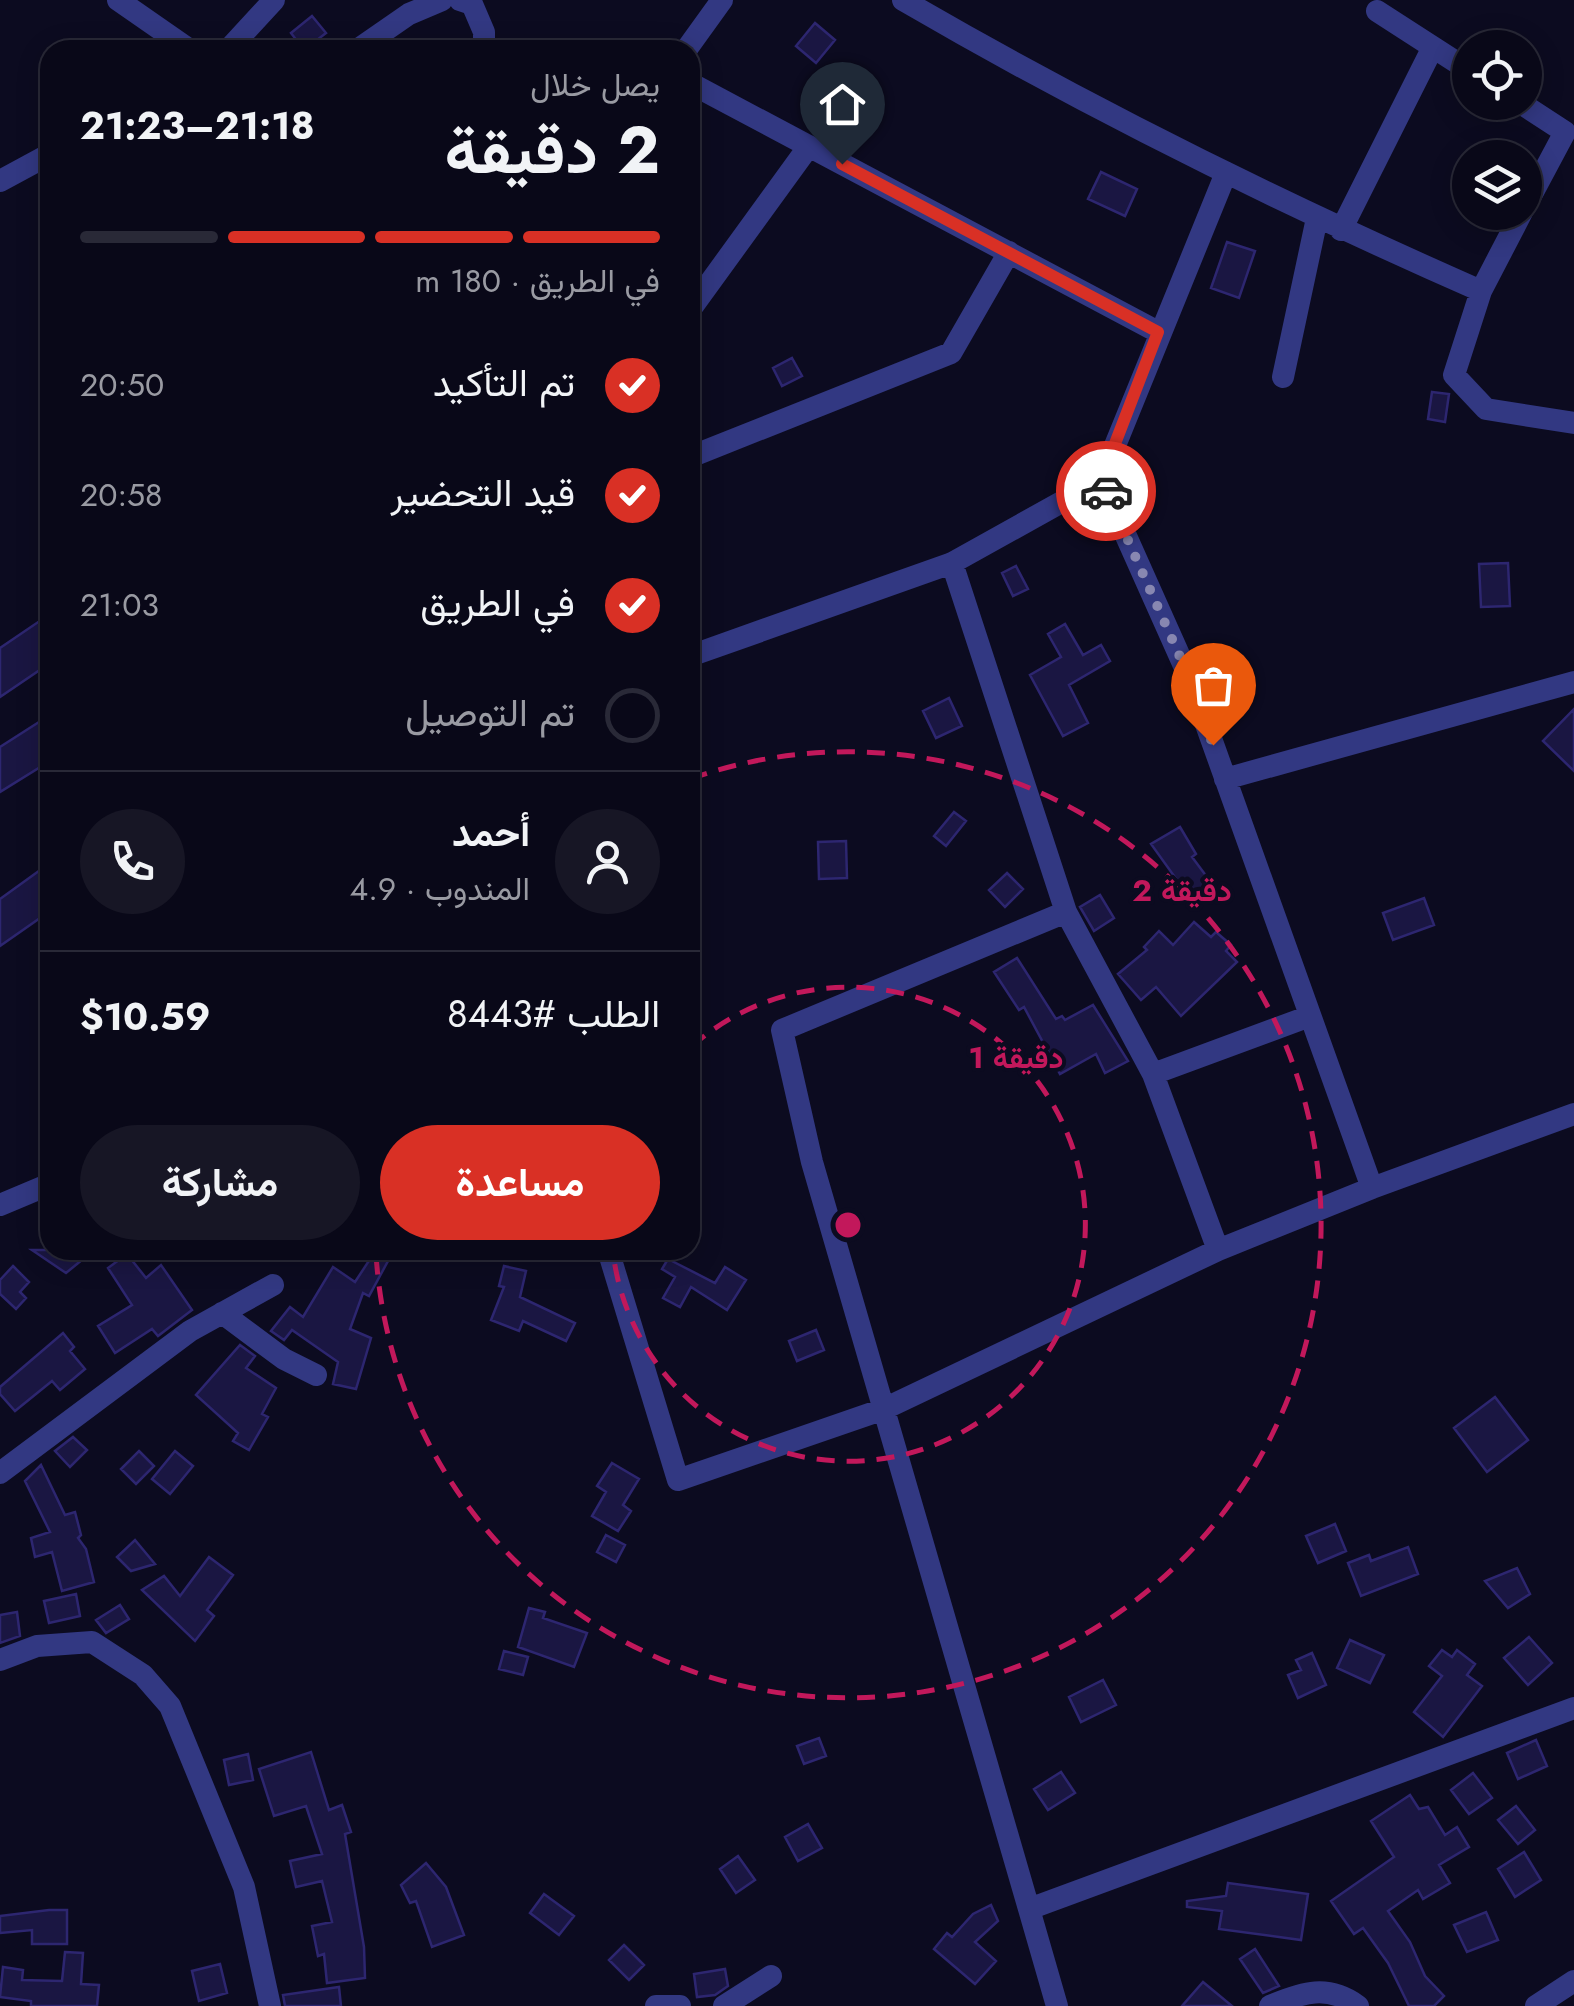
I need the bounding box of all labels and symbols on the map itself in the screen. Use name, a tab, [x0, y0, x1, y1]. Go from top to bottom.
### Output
pin	[800, 62, 885, 165]
courier	[1056, 441, 1156, 541]
pin	[1171, 643, 1256, 746]
text: 2 دقيقة	[1132, 869, 1232, 912]
text: 1 دقيقة	[968, 1036, 1064, 1079]
centre of rings	[830, 1207, 866, 1243]

